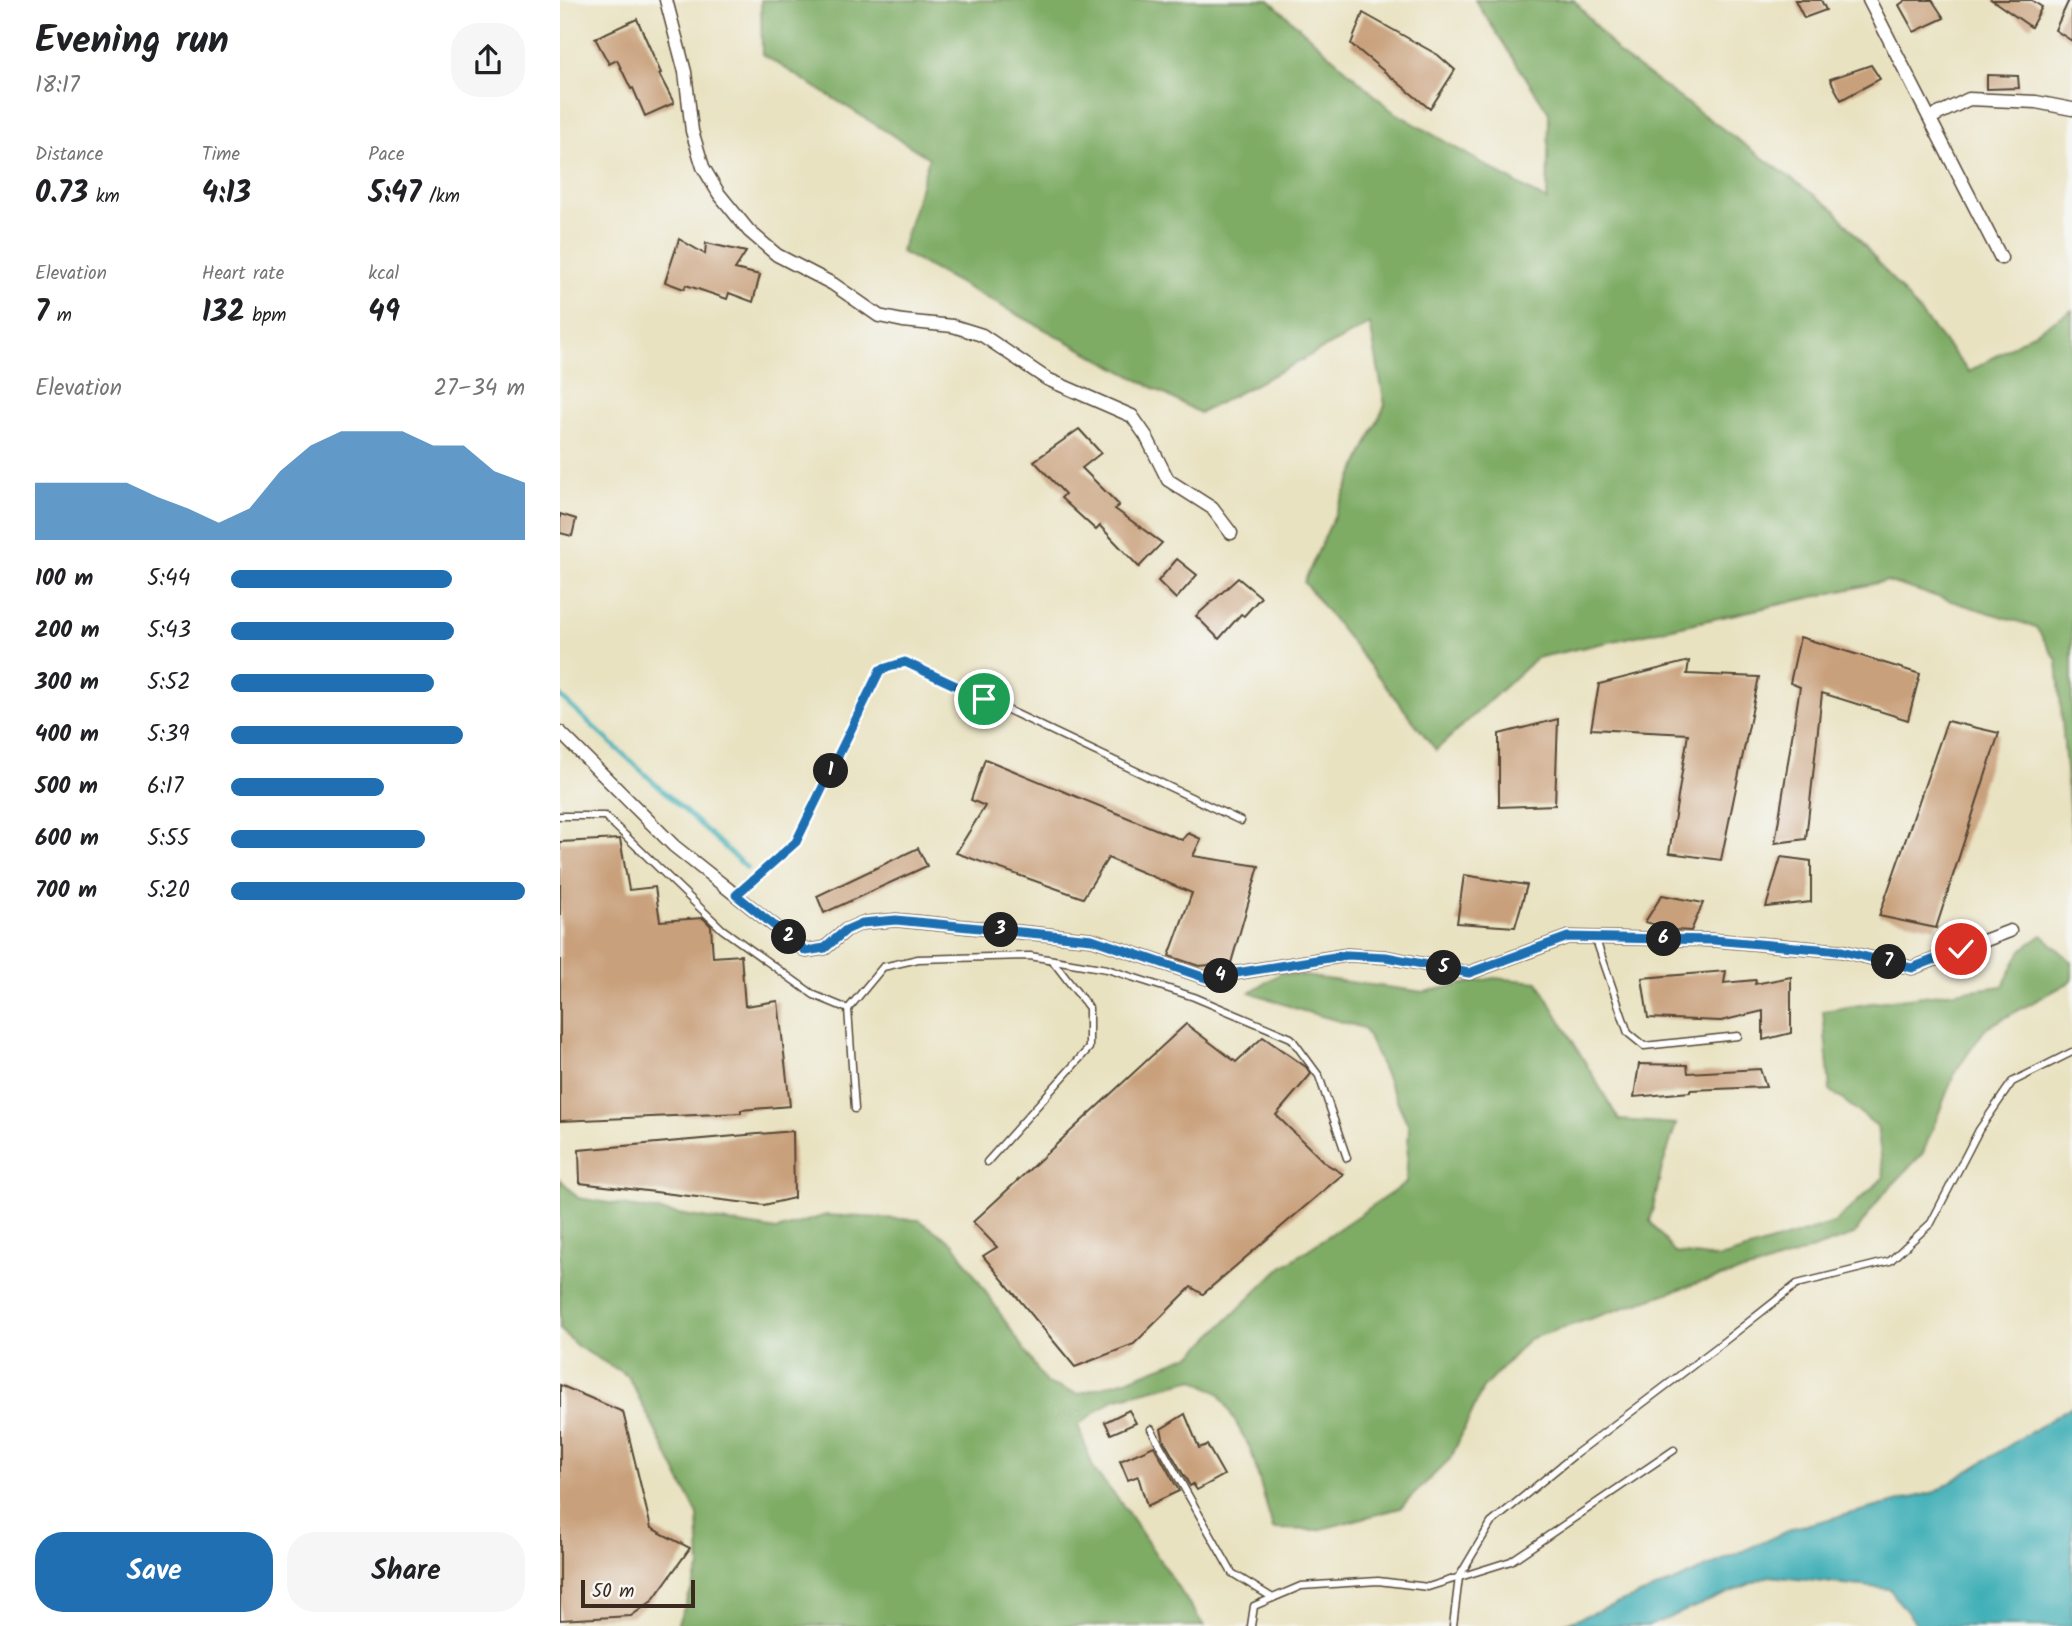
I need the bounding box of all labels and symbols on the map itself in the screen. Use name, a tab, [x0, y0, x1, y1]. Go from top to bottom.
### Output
pin	[954, 669, 1014, 729]
pin: 1	[814, 754, 848, 788]
pin: 3	[984, 912, 1018, 948]
pin	[1931, 919, 1991, 979]
pin: 2	[772, 920, 806, 954]
pin: 6	[1646, 922, 1682, 956]
pin: 7	[1872, 944, 1906, 979]
pin: 5	[1426, 950, 1462, 986]
pin: 4	[1204, 958, 1238, 993]
scale bar	[581, 1577, 695, 1609]

